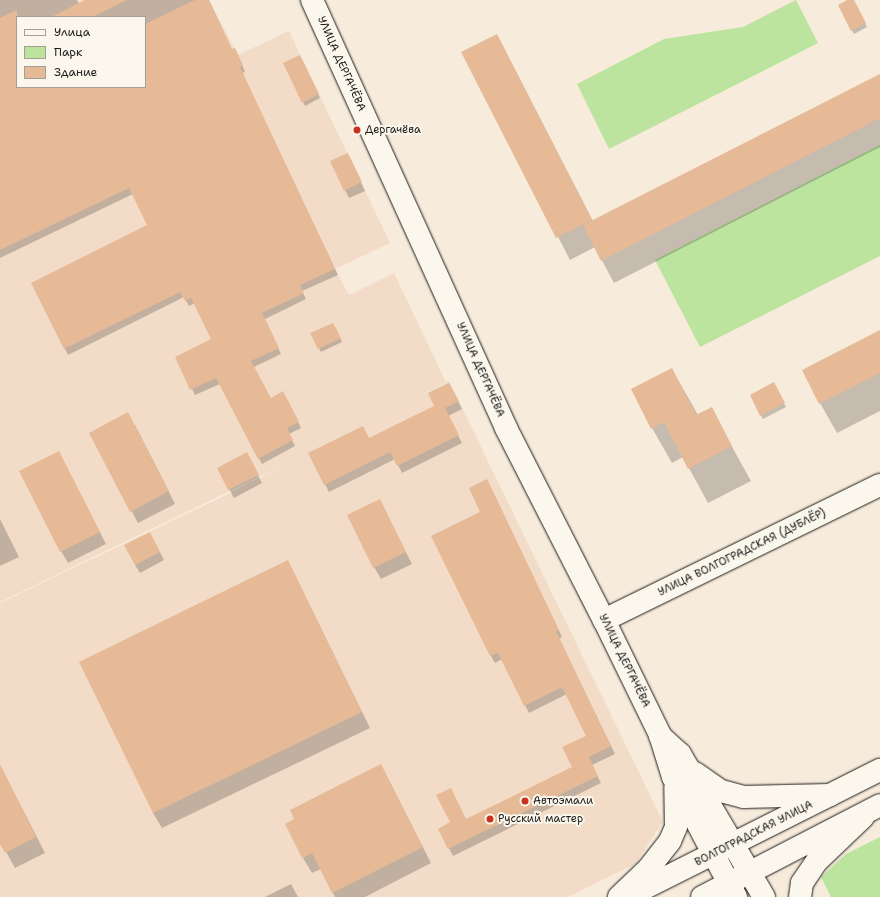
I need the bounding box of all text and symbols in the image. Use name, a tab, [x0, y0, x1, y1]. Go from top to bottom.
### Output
street label: УЛИЦА ДЕРГАЧЁВА	[314, 14, 368, 114]
legend	[16, 16, 146, 88]
text: Улица	[54, 24, 90, 40]
text: Парк	[54, 44, 82, 60]
text: Здание	[54, 64, 97, 80]
place label: Дергачёва	[365, 123, 421, 137]
marker: Дергачёва	[352, 125, 362, 135]
street label: УЛИЦА ДЕРГАЧЁВА	[453, 320, 507, 420]
street label: УЛИЦА ВОЛГОГРАДСКАЯ (ДУБЛЁР)	[656, 507, 828, 599]
street label: УЛИЦА ДЕРГАЧЁВА	[596, 612, 652, 710]
place label: Автоэмали	[533, 794, 593, 808]
marker: Автоэмали	[520, 796, 530, 806]
street label: ВОЛГОГРАДСКАЯ УЛИЦА	[693, 798, 815, 870]
place label: Русский мастер	[498, 812, 583, 826]
marker: Русский мастер	[485, 814, 495, 824]

